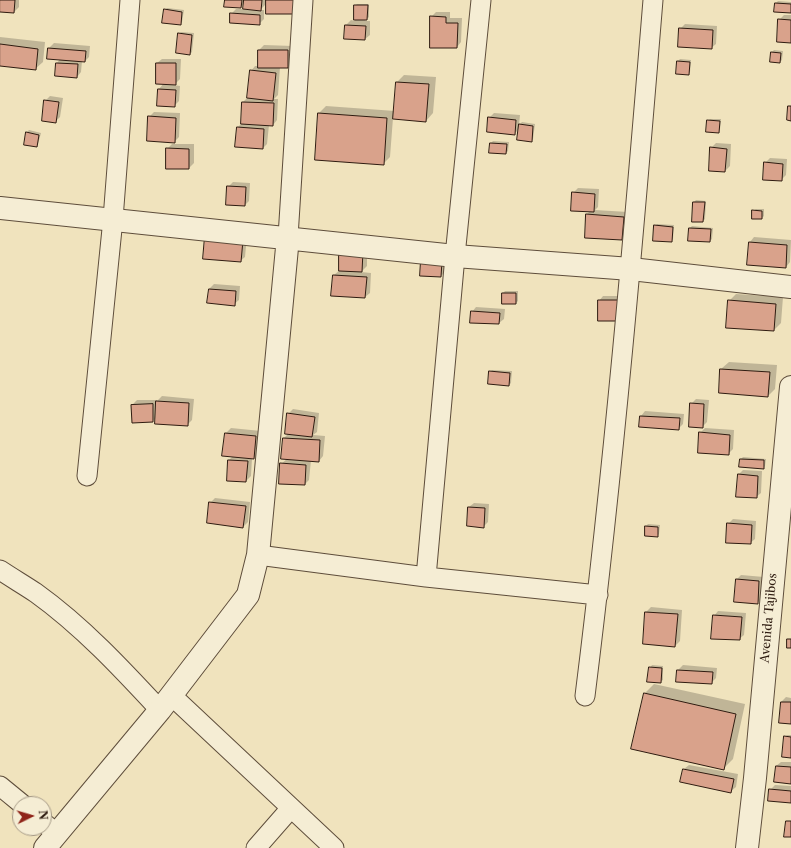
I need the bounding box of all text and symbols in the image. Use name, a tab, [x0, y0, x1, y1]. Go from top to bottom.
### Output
street label: Avenida Tajibos	[758, 572, 780, 664]
north arrow	[12, 796, 52, 836]
text: N	[36, 810, 50, 820]

